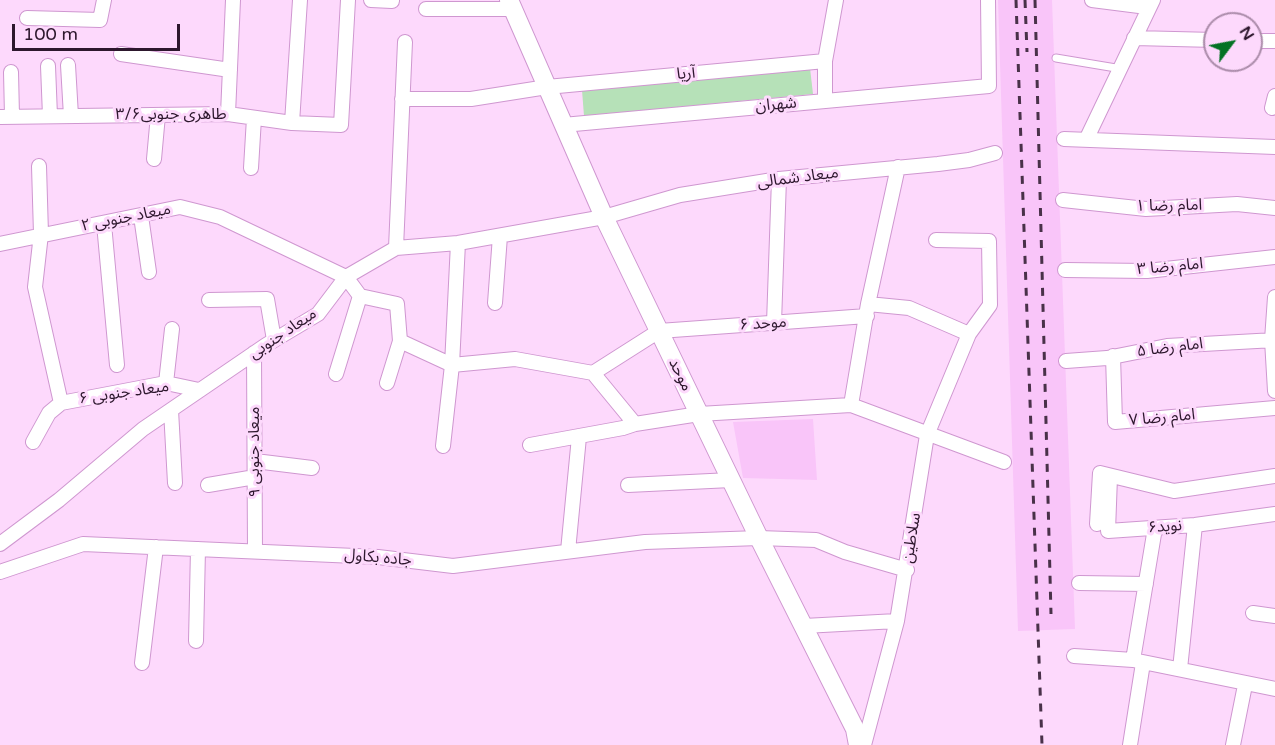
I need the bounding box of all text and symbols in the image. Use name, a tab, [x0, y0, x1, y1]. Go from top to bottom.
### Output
scale bar	[15, 12, 183, 50]
north arrow	[1203, 12, 1263, 72]
text: 100 m	[23, 23, 78, 45]
text: N	[1235, 23, 1258, 44]
street label: آریا	[676, 64, 696, 84]
street label: شهران	[755, 94, 797, 116]
street label: طاهری جنوبی۳/۶	[115, 105, 227, 125]
street label: میعاد شمالی	[756, 164, 840, 192]
street label: امام رضا ۱	[1136, 196, 1202, 216]
street label: میعاد جنوبی ۲	[80, 200, 172, 236]
street label: امام رضا ۳	[1136, 255, 1204, 279]
street label: میعاد جنوبی	[245, 304, 321, 364]
street label: موحد ۶	[739, 313, 787, 335]
street label: امام رضا ۵	[1136, 334, 1204, 362]
street label: موحد	[664, 356, 696, 394]
street label: میعاد جنوبی ۶	[78, 377, 170, 409]
street label: میعاد جنوبی ۹	[245, 406, 265, 498]
street label: امام رضا ۷	[1128, 406, 1196, 430]
street label: سلاطین	[899, 512, 925, 564]
street label: نوید۶	[1147, 516, 1183, 538]
street label: جاده بکاول	[343, 545, 413, 571]

